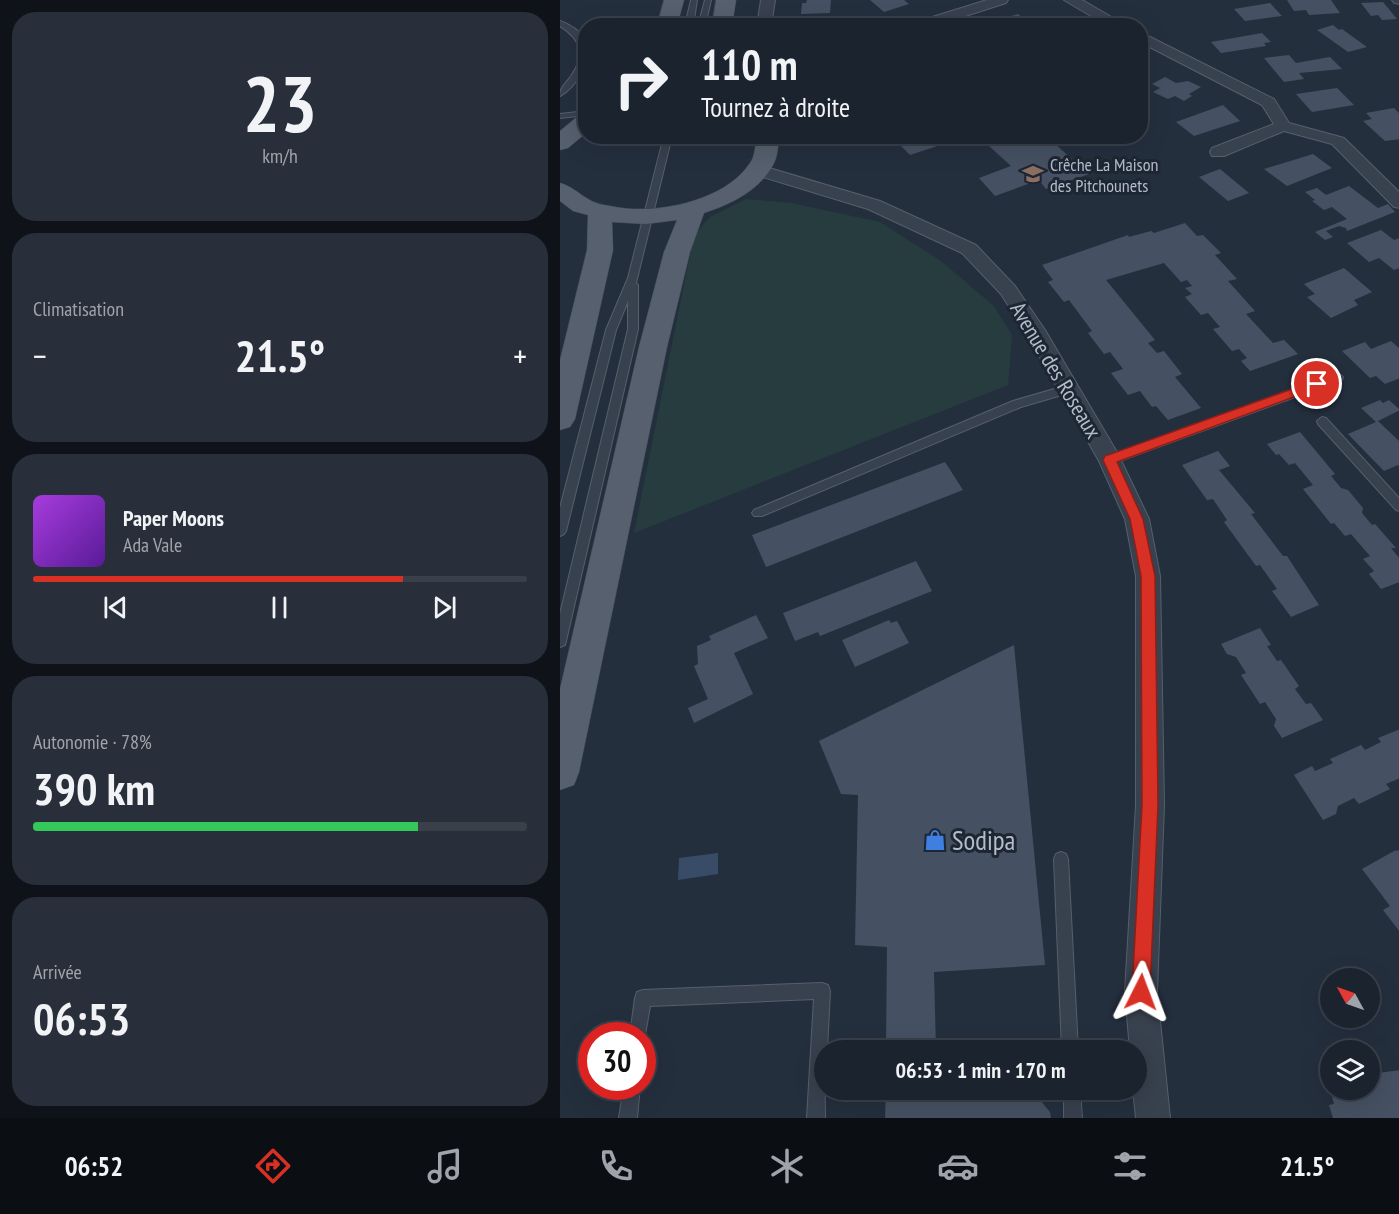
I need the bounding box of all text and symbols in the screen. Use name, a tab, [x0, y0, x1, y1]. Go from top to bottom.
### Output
text: 110 m	[701, 37, 798, 92]
icon: right	[602, 42, 680, 120]
text: 23	[243, 53, 317, 154]
text: Tournez à droite	[701, 90, 850, 124]
text: km/h	[262, 143, 298, 169]
place label: Crêche La Maison des Pitchounets	[1050, 153, 1158, 197]
school or university icon: Crêche La Maison des Pitchounets	[1021, 162, 1045, 186]
text: Climatisation	[33, 296, 124, 322]
street label: Avenue des Roseaux	[1004, 297, 1108, 443]
text: 21.5°	[235, 326, 325, 384]
text: −	[33, 334, 47, 377]
text: +	[513, 334, 527, 377]
pin	[1291, 358, 1342, 409]
icon: arrive	[1300, 367, 1333, 400]
text: Paper Moons	[123, 504, 224, 532]
text: Ada Vale	[123, 532, 182, 558]
icon: previous	[99, 591, 132, 624]
icon: pause	[263, 591, 296, 624]
icon: next	[428, 591, 461, 624]
text: Autonomie · 78%	[33, 729, 152, 755]
text: 390 km	[33, 759, 155, 817]
place label: Sodipa	[952, 823, 1015, 857]
shop icon: Sodipa	[923, 828, 947, 852]
text: Arrivée	[33, 959, 82, 985]
position arrow	[1109, 960, 1173, 1024]
north arrow	[1320, 968, 1380, 1028]
map controls	[1320, 968, 1380, 1100]
text: 06:53	[33, 989, 130, 1047]
speed limit sign: 30	[578, 1022, 656, 1100]
button: layers	[1320, 1040, 1380, 1100]
text: 06:53 · 1 min · 170 m	[895, 1056, 1066, 1084]
icon: directions	[252, 1145, 294, 1187]
icon: music	[424, 1145, 466, 1187]
icon: phone	[595, 1145, 637, 1187]
icon: climate	[766, 1145, 808, 1187]
icon: car	[937, 1145, 979, 1187]
icon: filters	[1109, 1145, 1151, 1187]
text: 06:52	[65, 1149, 123, 1183]
text: 21.5°	[1280, 1149, 1334, 1183]

